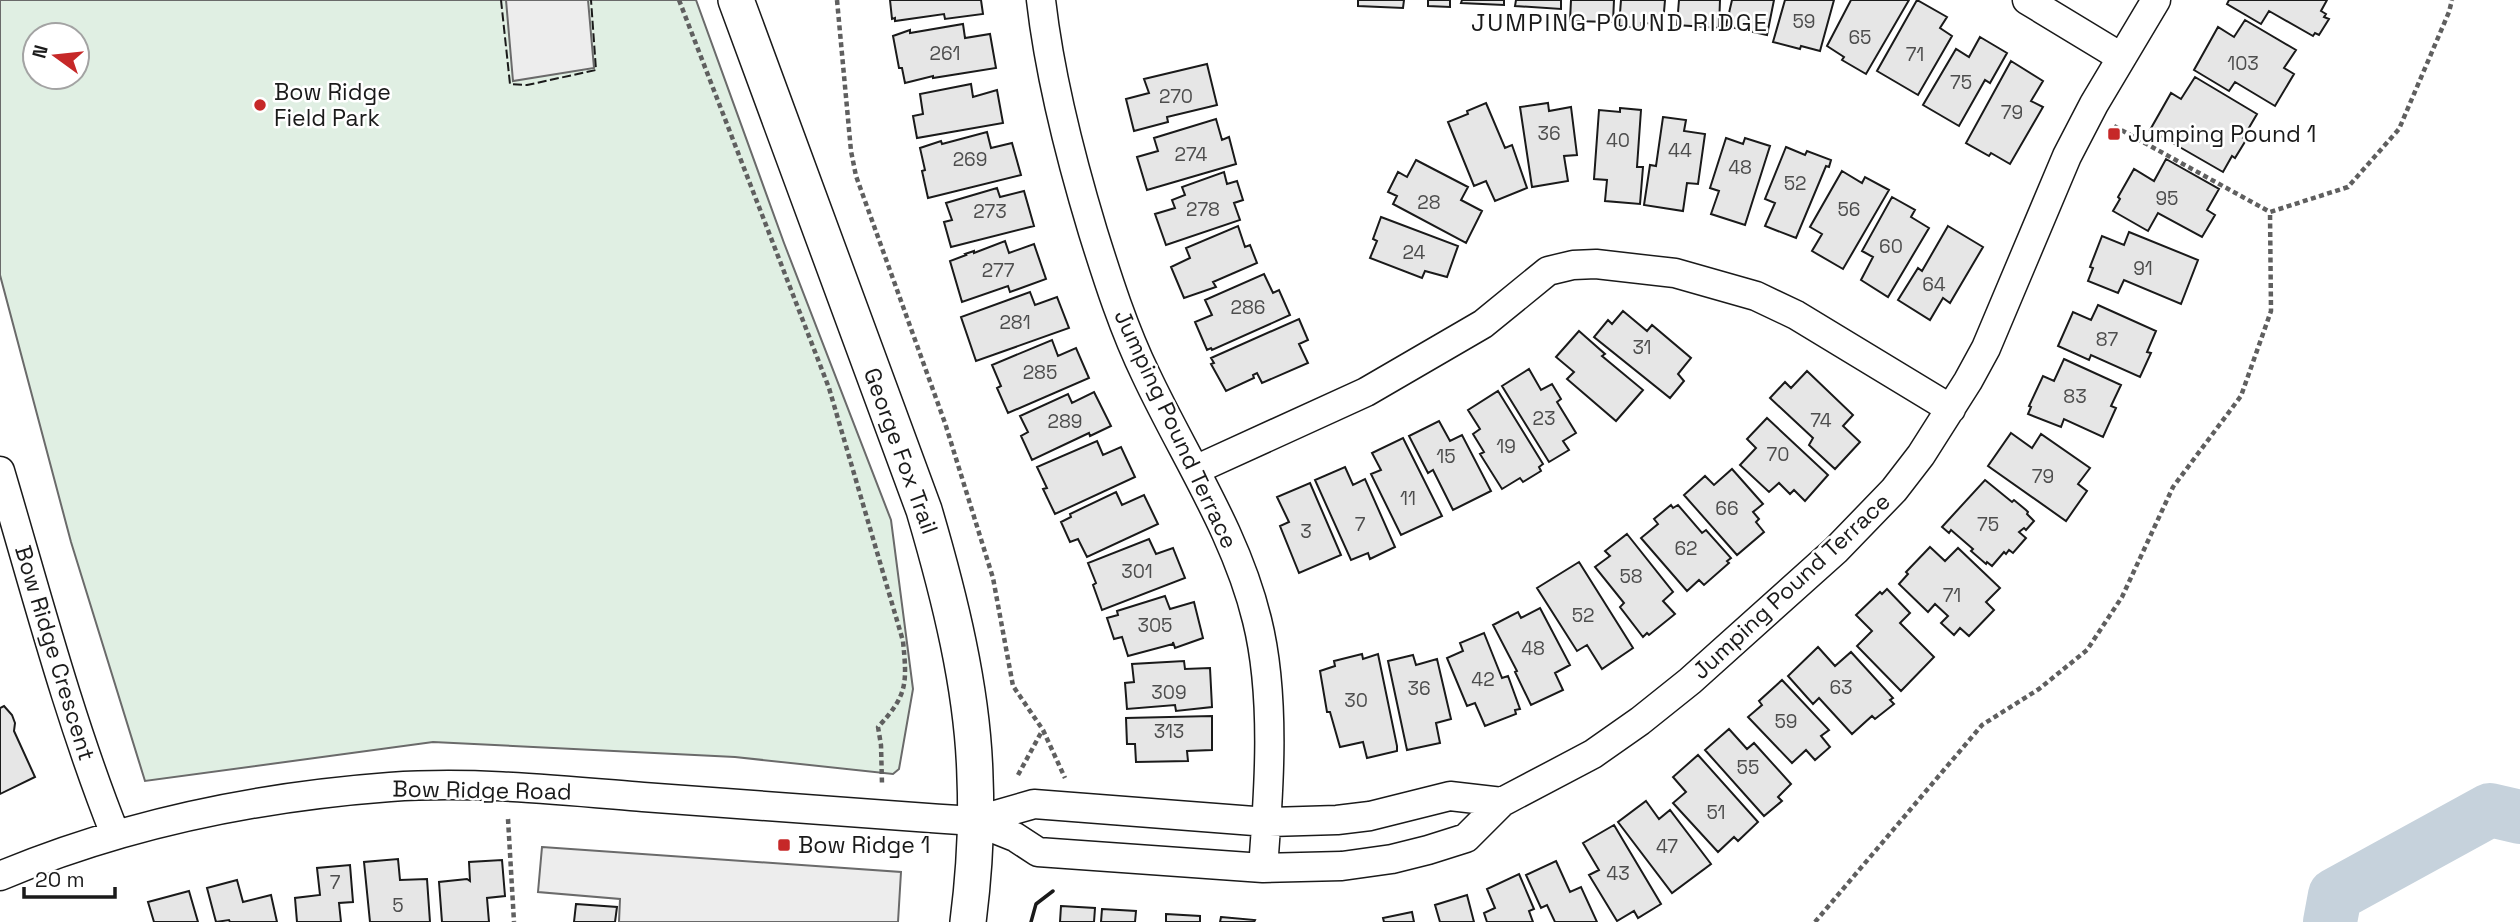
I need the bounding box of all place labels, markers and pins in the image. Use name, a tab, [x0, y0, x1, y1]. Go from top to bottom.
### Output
place label: Bow Ridge Field Park	[274, 77, 391, 133]
marker: Bow Ridge Field Park	[252, 97, 268, 113]
place label: Jumping Pound 1	[2128, 119, 2316, 149]
marker: Jumping Pound 1	[2106, 126, 2122, 142]
place label: Bow Ridge 1	[798, 830, 930, 860]
marker: Bow Ridge 1	[776, 837, 792, 853]

